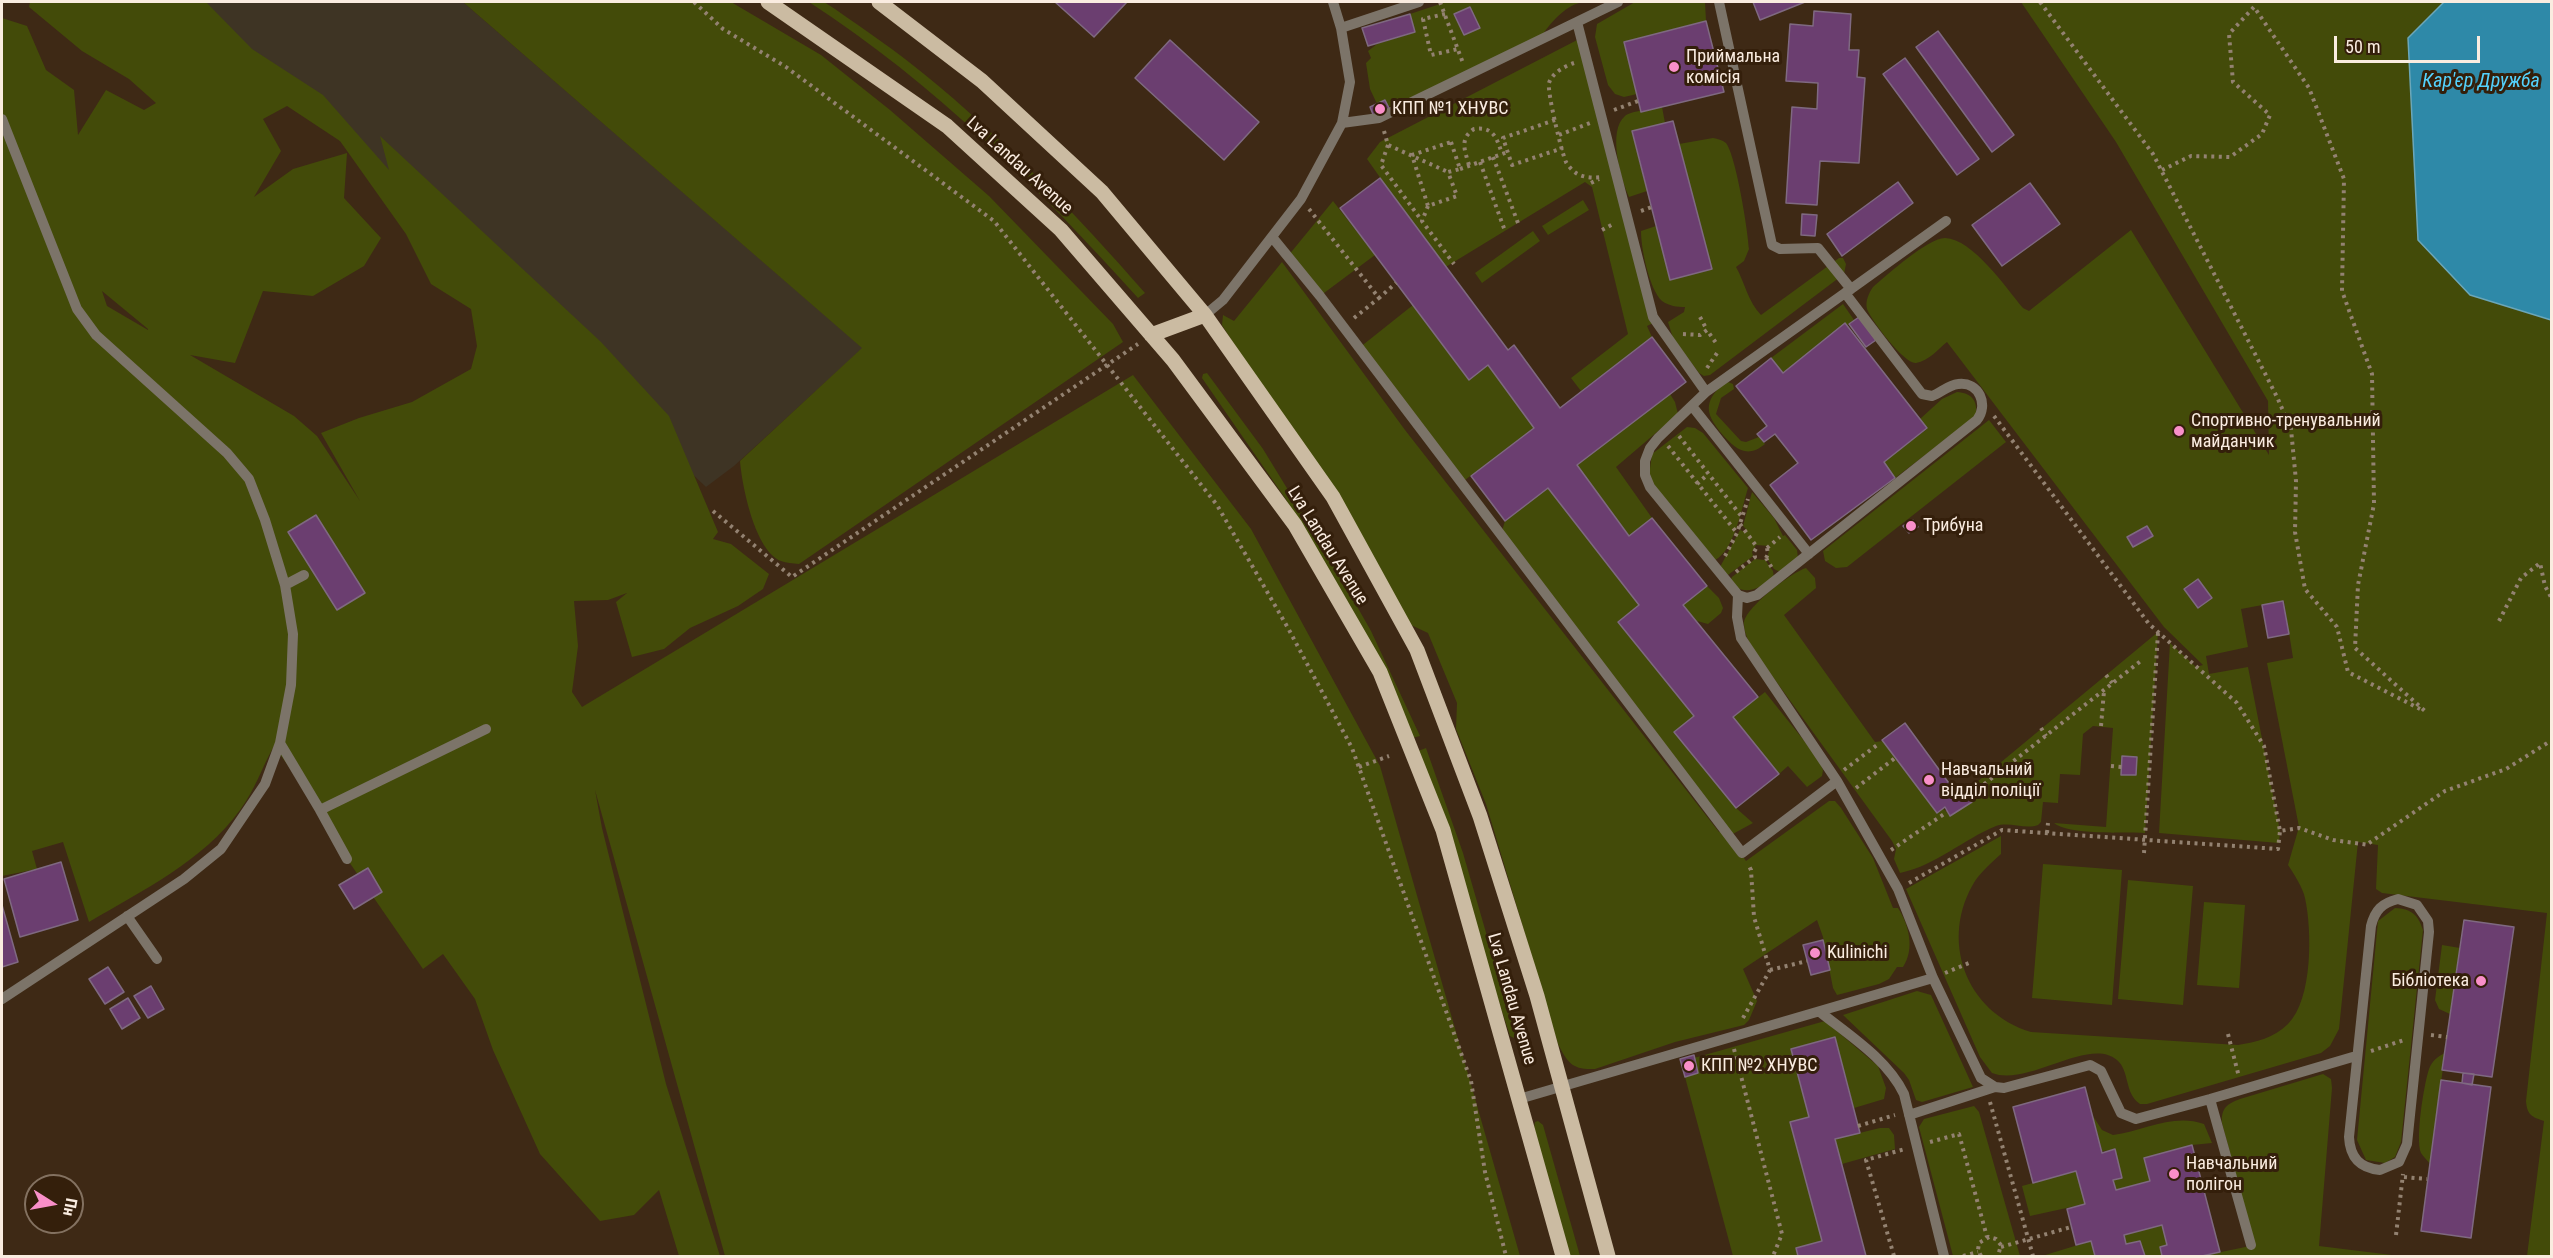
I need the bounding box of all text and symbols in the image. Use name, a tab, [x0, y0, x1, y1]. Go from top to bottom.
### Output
scale bar	[2337, 24, 2482, 62]
text: 50 m	[2345, 36, 2380, 57]
place label: Приймальна комісія	[1686, 46, 1780, 88]
marker: Приймальна комісія	[1667, 60, 1681, 74]
water label: Кар'єр Дружба	[2422, 70, 2540, 94]
place label: КПП №1 ХНУВС	[1392, 98, 1509, 120]
marker: КПП №1 ХНУВС	[1373, 102, 1387, 116]
street label: Lva Landau Avenue	[961, 113, 1077, 219]
place label: Спортивно-тренувальний майданчик	[2191, 410, 2381, 452]
marker: Спортивно-тренувальний майданчик	[2172, 424, 2186, 438]
street label: Lva Landau Avenue	[1282, 483, 1372, 609]
place label: Трибуна	[1923, 515, 1983, 537]
marker: Трибуна	[1904, 519, 1918, 533]
place label: Навчальний відділ поліції	[1941, 759, 2040, 802]
marker: Навчальний відділ поліції	[1922, 773, 1936, 787]
street label: Lva Landau Avenue	[1482, 931, 1540, 1067]
place label: Kulinichi	[1827, 942, 1888, 964]
marker: Kulinichi	[1808, 946, 1822, 960]
place label: Бібліотека	[2391, 970, 2469, 992]
marker: Бібліотека	[2474, 974, 2488, 988]
place label: КПП №2 ХНУВС	[1701, 1055, 1818, 1077]
marker: КПП №2 ХНУВС	[1682, 1059, 1696, 1073]
place label: Навчальний полігон	[2186, 1153, 2277, 1196]
marker: Навчальний полігон	[2167, 1167, 2181, 1181]
north arrow	[24, 1174, 84, 1234]
text: Пн	[59, 1197, 81, 1218]

